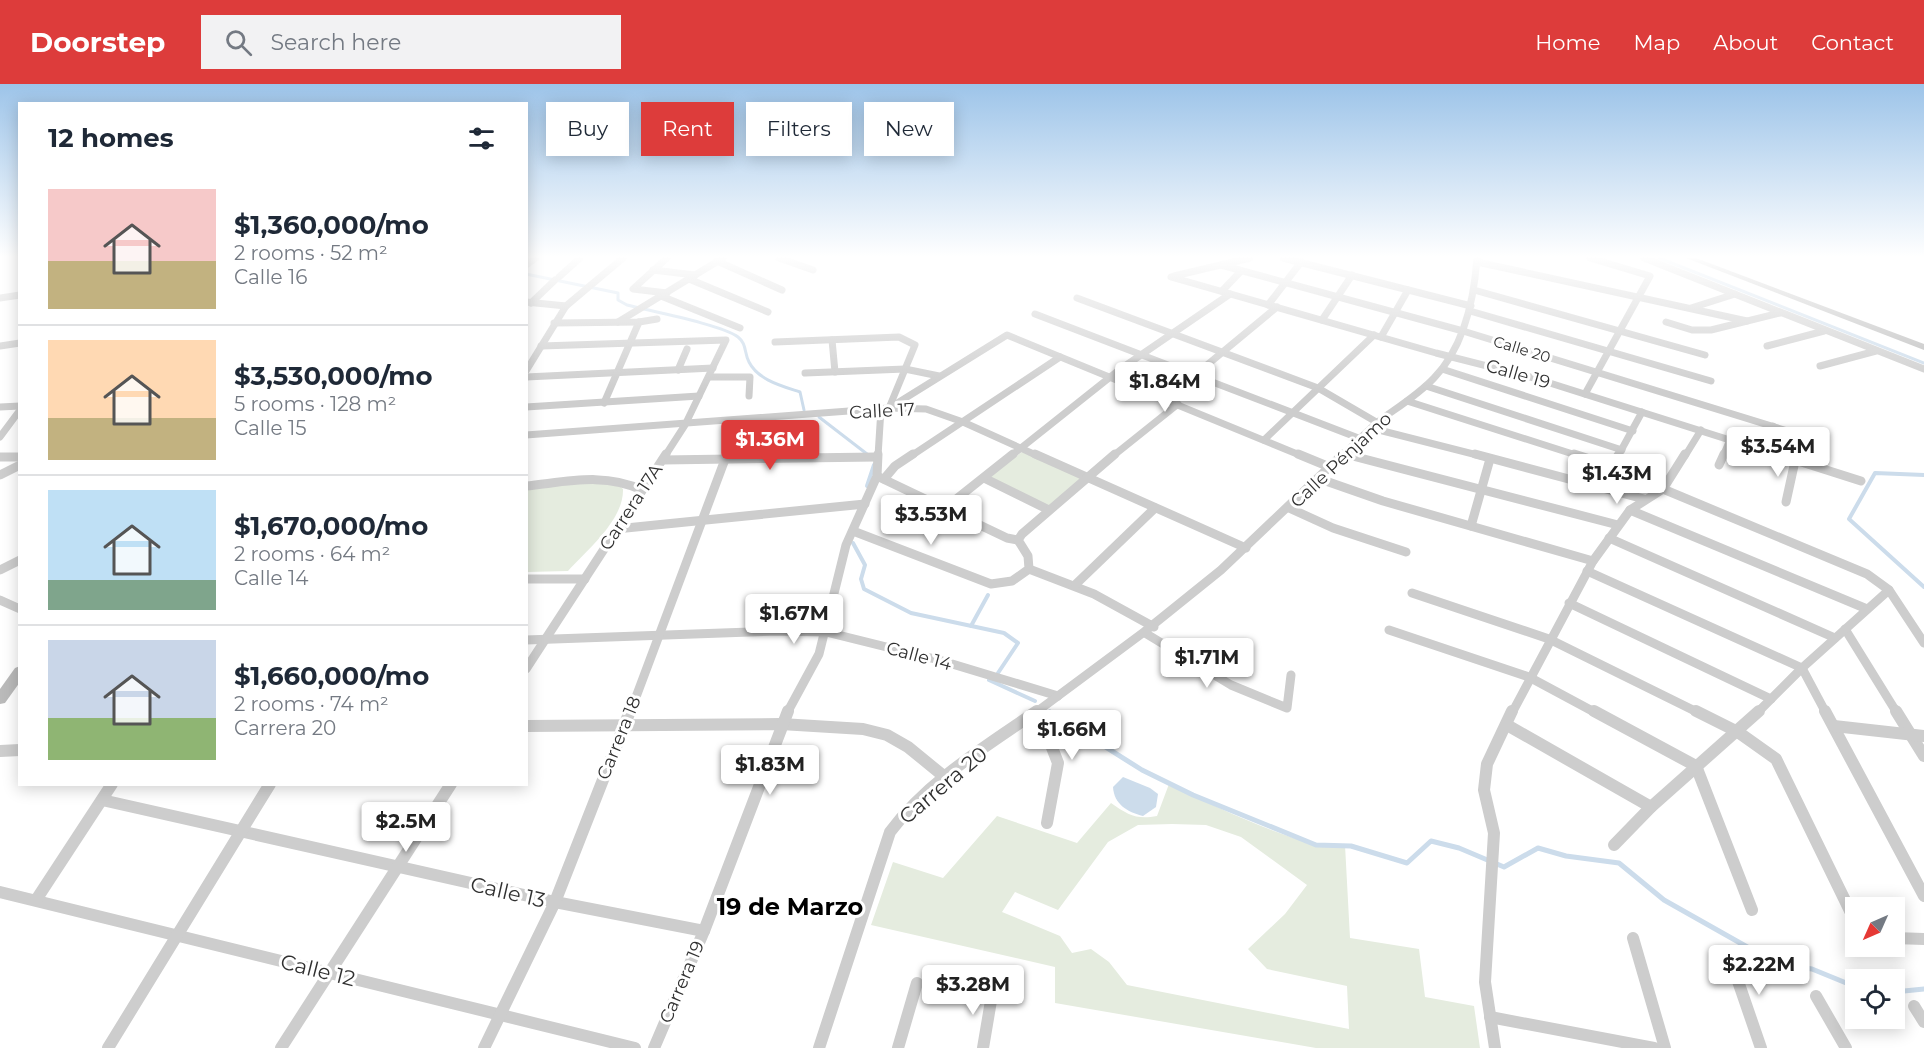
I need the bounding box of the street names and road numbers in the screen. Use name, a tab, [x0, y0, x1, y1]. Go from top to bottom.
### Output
street label: Calle 20	[1491, 331, 1553, 367]
street label: Calle 19	[1483, 354, 1553, 394]
street label: Calle 17	[849, 398, 915, 424]
street label: Calle Pénjamo	[1286, 408, 1396, 512]
street label: Carrera 17A	[595, 459, 667, 554]
street label: Calle 14	[884, 637, 954, 675]
street label: Carrera 18	[592, 693, 646, 783]
street label: Carrera 20	[894, 741, 992, 829]
street label: Calle 13	[468, 871, 548, 913]
street label: Carrera 19	[655, 937, 709, 1027]
street label: Calle 12	[278, 949, 358, 991]

